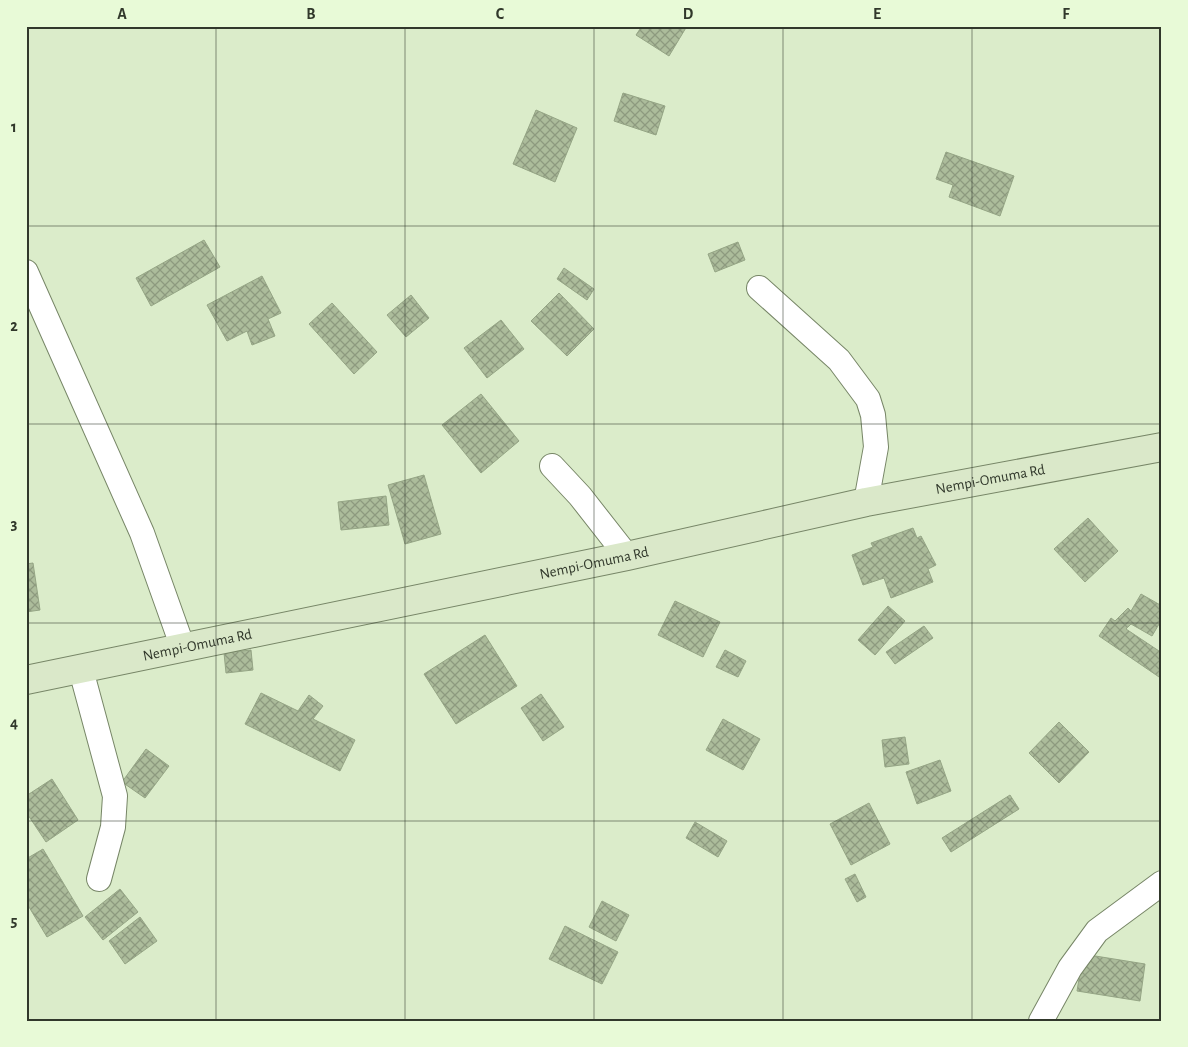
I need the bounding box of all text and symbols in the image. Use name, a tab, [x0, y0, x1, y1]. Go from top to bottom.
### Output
text: A	[117, 6, 127, 22]
text: B	[306, 6, 316, 22]
text: C	[496, 6, 505, 22]
text: D	[683, 6, 694, 22]
text: E	[873, 6, 881, 22]
text: F	[1062, 6, 1070, 22]
text: 1	[11, 119, 17, 135]
text: 2	[10, 318, 18, 334]
street label: Nempi-Omuma Rd	[934, 461, 1046, 496]
text: 3	[11, 516, 18, 532]
street label: Nempi-Omuma Rd	[538, 544, 650, 581]
street label: Nempi-Omuma Rd	[142, 626, 253, 663]
text: 4	[10, 715, 18, 731]
text: 5	[11, 913, 18, 929]

